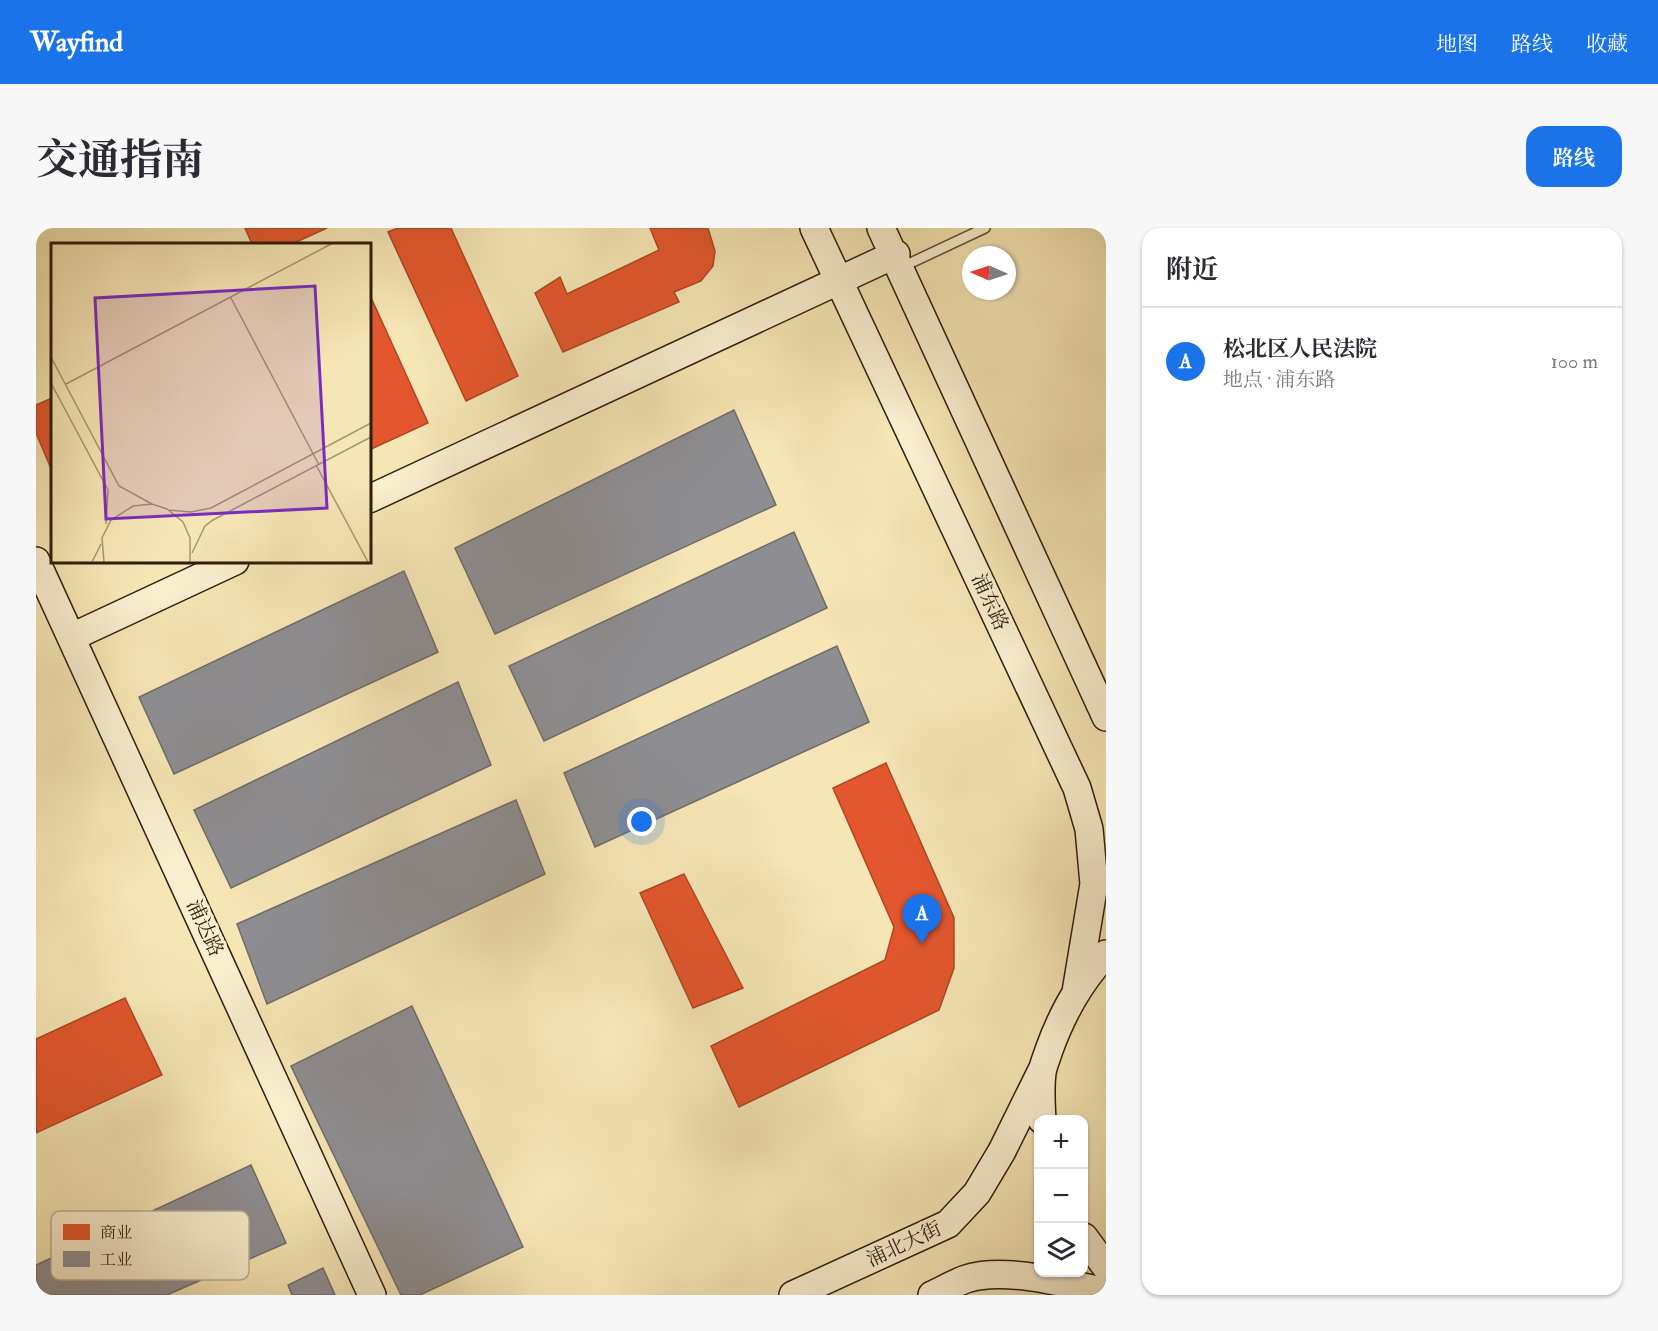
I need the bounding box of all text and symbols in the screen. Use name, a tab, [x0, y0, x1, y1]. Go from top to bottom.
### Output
text: Wayfind	[30, 25, 123, 60]
text: 地图	[1436, 31, 1478, 58]
text: 路线	[1511, 31, 1553, 58]
text: 收藏	[1586, 31, 1628, 58]
button: 路线	[1526, 126, 1622, 187]
text: 交通指南	[36, 135, 204, 187]
inset map	[51, 243, 370, 562]
north arrow	[962, 246, 1016, 300]
text: 附近	[1166, 254, 1218, 286]
text: 松北区人民法院	[1223, 335, 1377, 363]
text: A	[1179, 349, 1192, 374]
text: 100 m	[1551, 349, 1598, 374]
text: 地点 · 浦东路	[1223, 367, 1335, 392]
street label: 浦东路	[966, 570, 1014, 634]
your location	[627, 807, 656, 836]
pin: A	[902, 894, 942, 944]
street label: 浦达路	[181, 896, 229, 960]
map controls	[1034, 1115, 1088, 1277]
button: +	[1034, 1115, 1088, 1169]
button: −	[1034, 1169, 1088, 1223]
legend	[51, 1211, 249, 1280]
street label: 浦北大街	[862, 1216, 946, 1272]
text: 商业	[100, 1223, 132, 1243]
button: layers	[1034, 1223, 1088, 1277]
text: 工业	[100, 1250, 132, 1270]

